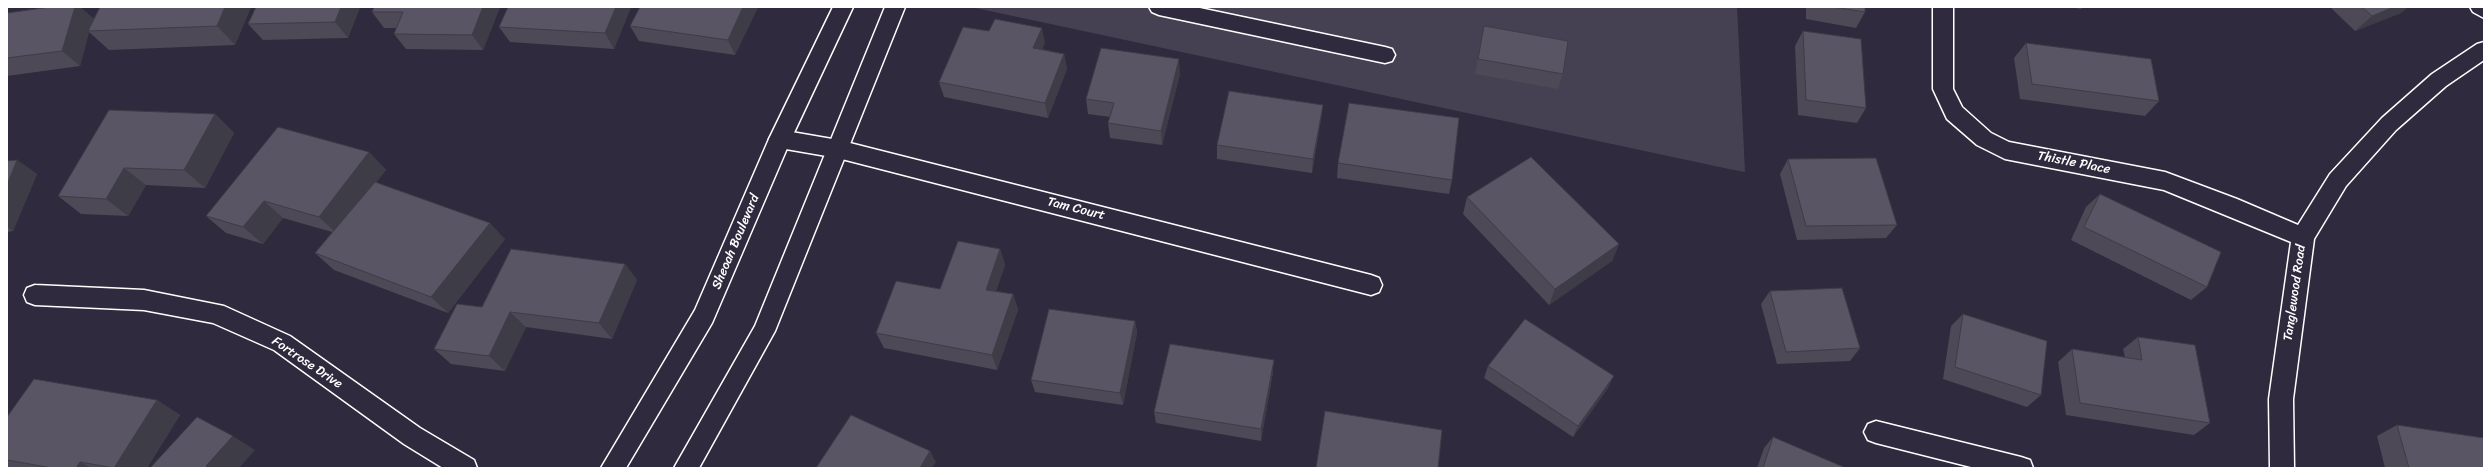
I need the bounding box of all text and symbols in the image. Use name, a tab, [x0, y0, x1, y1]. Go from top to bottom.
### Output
street label: Thistle Place	[2036, 148, 2112, 178]
street label: Sheoah Boulevard	[709, 192, 763, 292]
street label: Tam Court	[1046, 194, 1106, 224]
street label: Tanglewood Road	[2281, 244, 2309, 342]
street label: Fortrose Drive	[269, 334, 345, 392]

